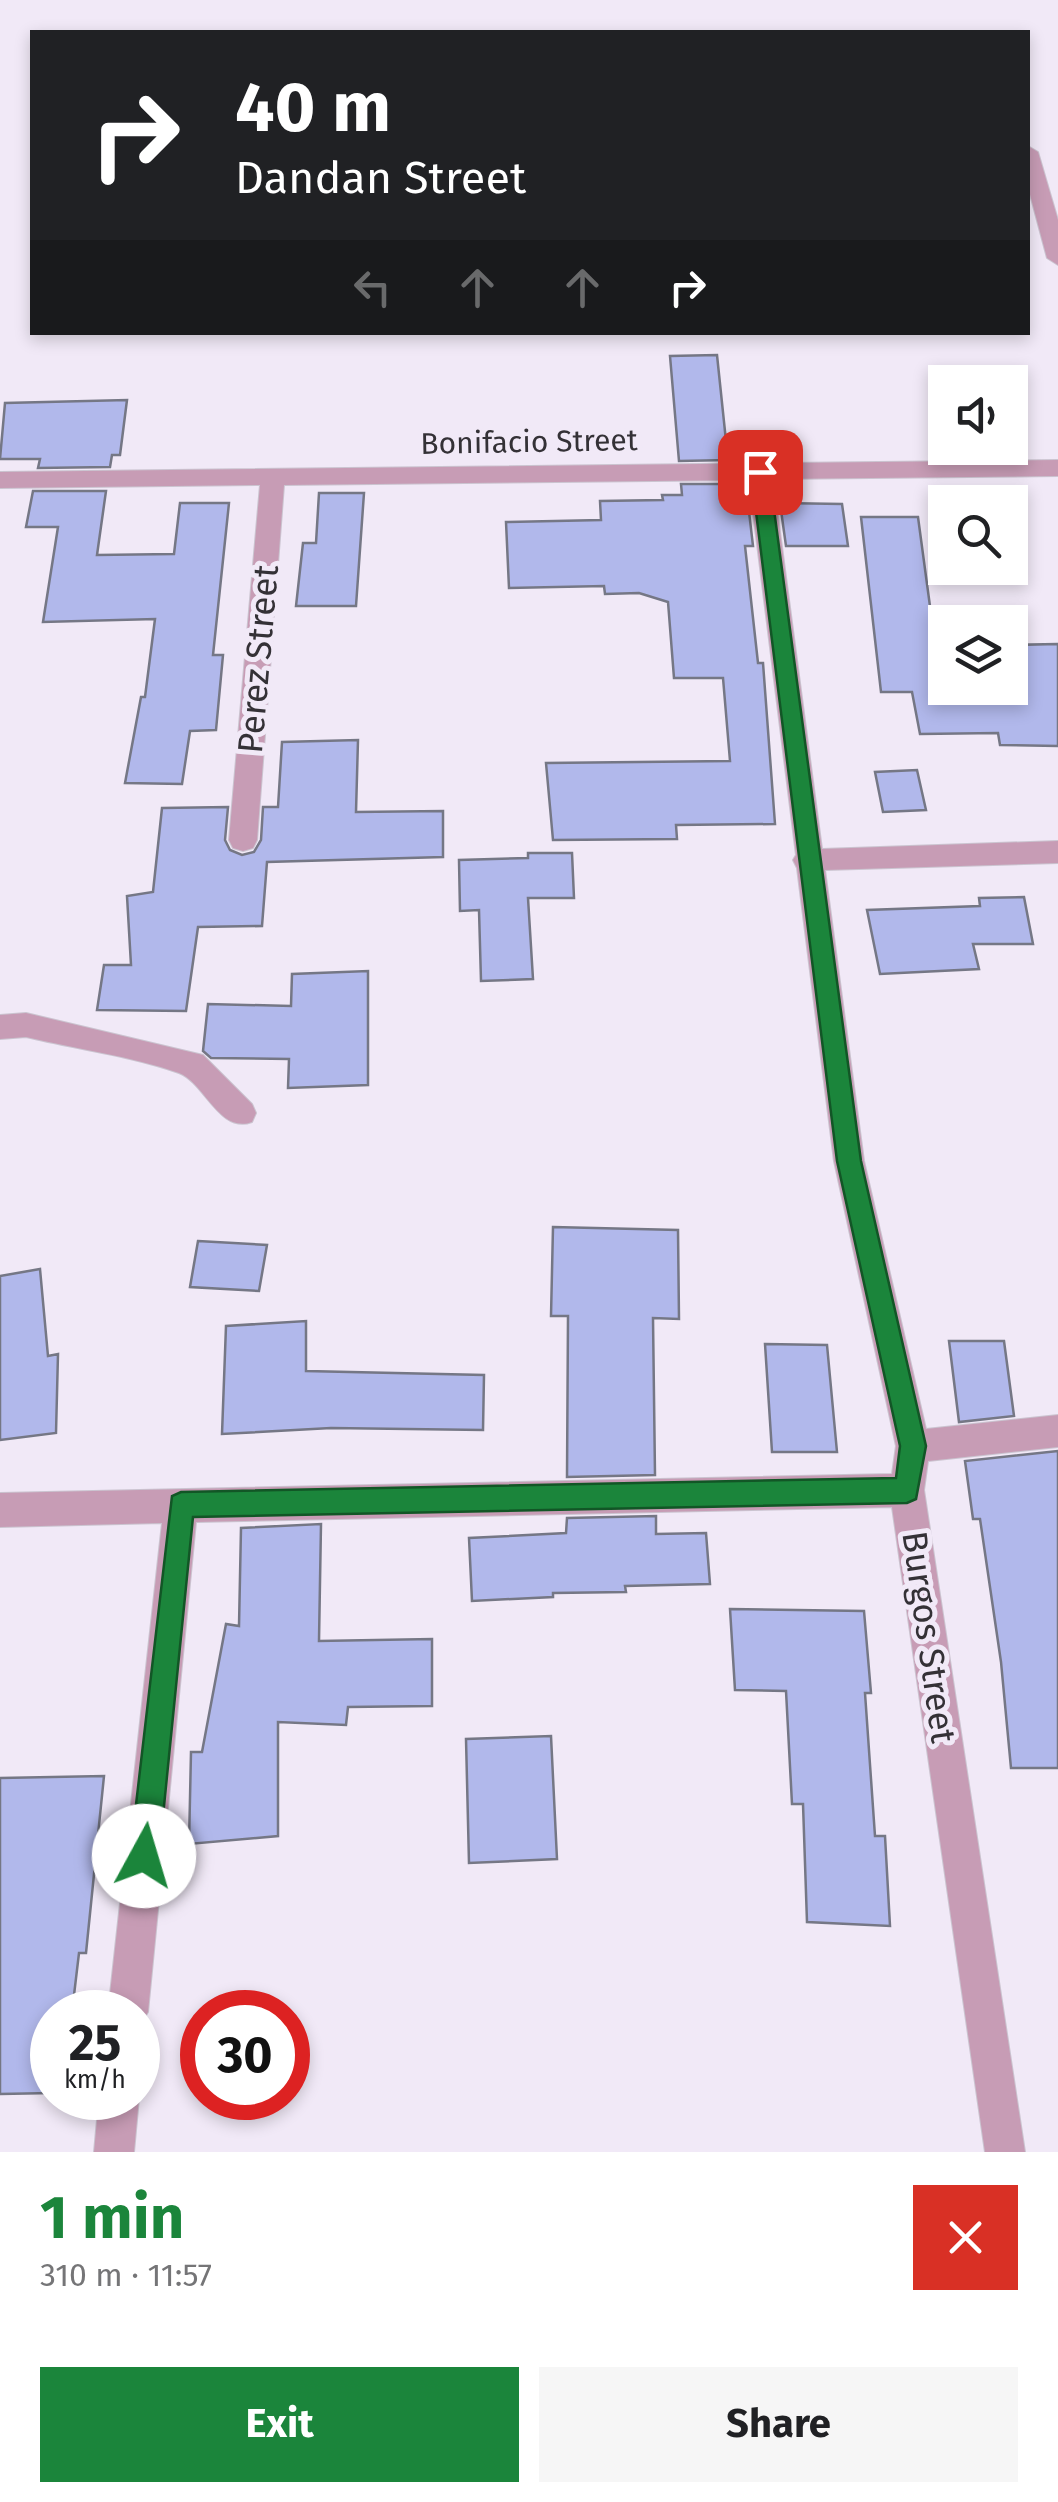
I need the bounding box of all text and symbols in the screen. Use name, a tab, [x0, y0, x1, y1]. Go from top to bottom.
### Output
text: 40 m	[235, 66, 391, 150]
icon: right	[70, 70, 200, 200]
text: Dandan Street	[235, 151, 526, 205]
icon: left	[345, 260, 400, 315]
icon: ahead	[450, 260, 505, 315]
icon: ahead	[555, 260, 610, 315]
icon: right	[660, 260, 715, 315]
map controls	[928, 365, 1028, 705]
button: sound	[928, 365, 1028, 465]
street label: Bonifacio Street	[420, 422, 638, 462]
pin	[718, 430, 803, 515]
icon: arrive	[733, 445, 788, 500]
button: search	[928, 485, 1028, 585]
street label: Perez Street	[229, 563, 287, 755]
button: layers	[928, 605, 1028, 705]
street label: Burgos Street	[893, 1528, 965, 1746]
position arrow	[92, 1804, 196, 1908]
speed limit sign: 30	[180, 1990, 310, 2120]
text: 25	[69, 2013, 121, 2073]
text: km/h	[64, 2065, 126, 2095]
text: 1 min	[40, 2182, 184, 2254]
button: close	[913, 2185, 1018, 2290]
text: 310 m · 11:57	[40, 2256, 212, 2294]
button: Exit	[40, 2367, 519, 2482]
button: Share	[539, 2367, 1018, 2482]

